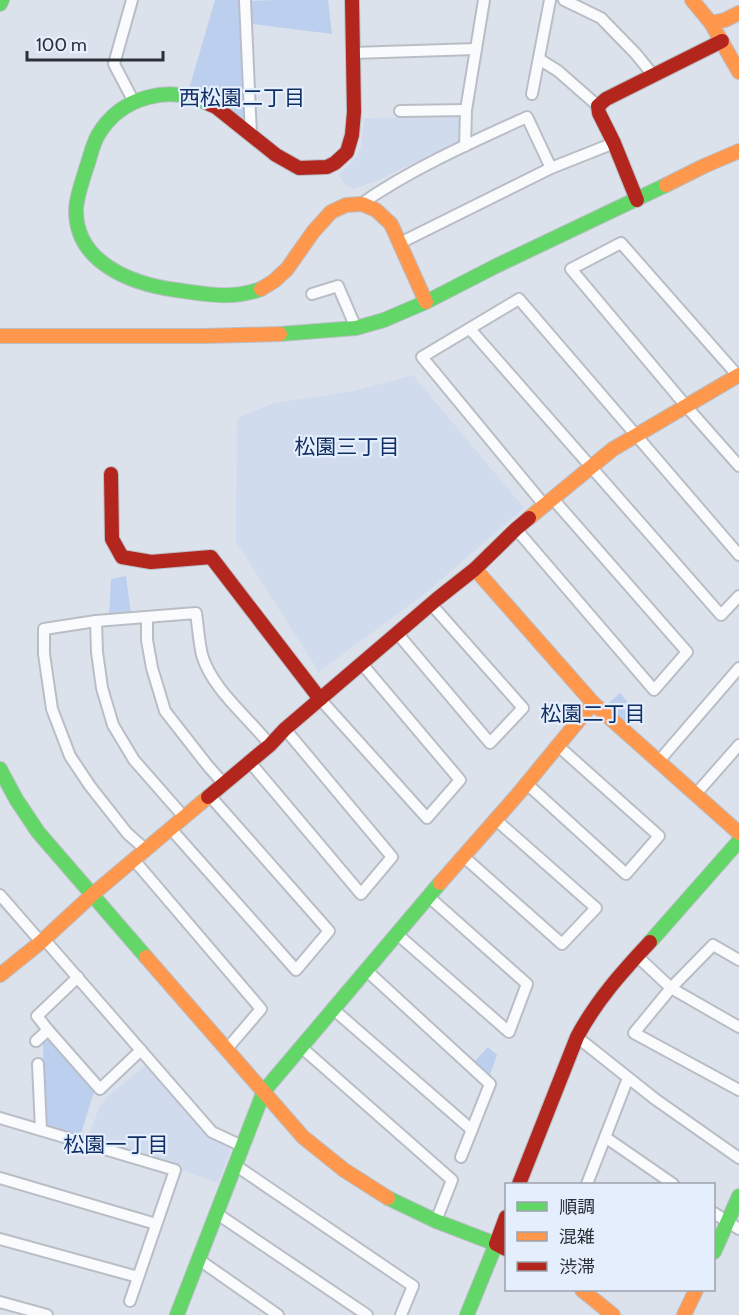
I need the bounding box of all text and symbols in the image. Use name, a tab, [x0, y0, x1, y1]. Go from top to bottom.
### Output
scale bar	[27, 24, 164, 62]
text: 100 m	[36, 34, 87, 56]
district label: 西松園二丁目	[179, 85, 305, 110]
district label: 松園三丁目	[295, 434, 400, 459]
district label: 松園二丁目	[541, 701, 646, 726]
district label: 松園一丁目	[64, 1132, 169, 1157]
legend	[505, 1183, 715, 1291]
text: 順調	[559, 1196, 595, 1218]
text: 混雑	[559, 1226, 595, 1248]
text: 渋滞	[559, 1256, 595, 1278]

